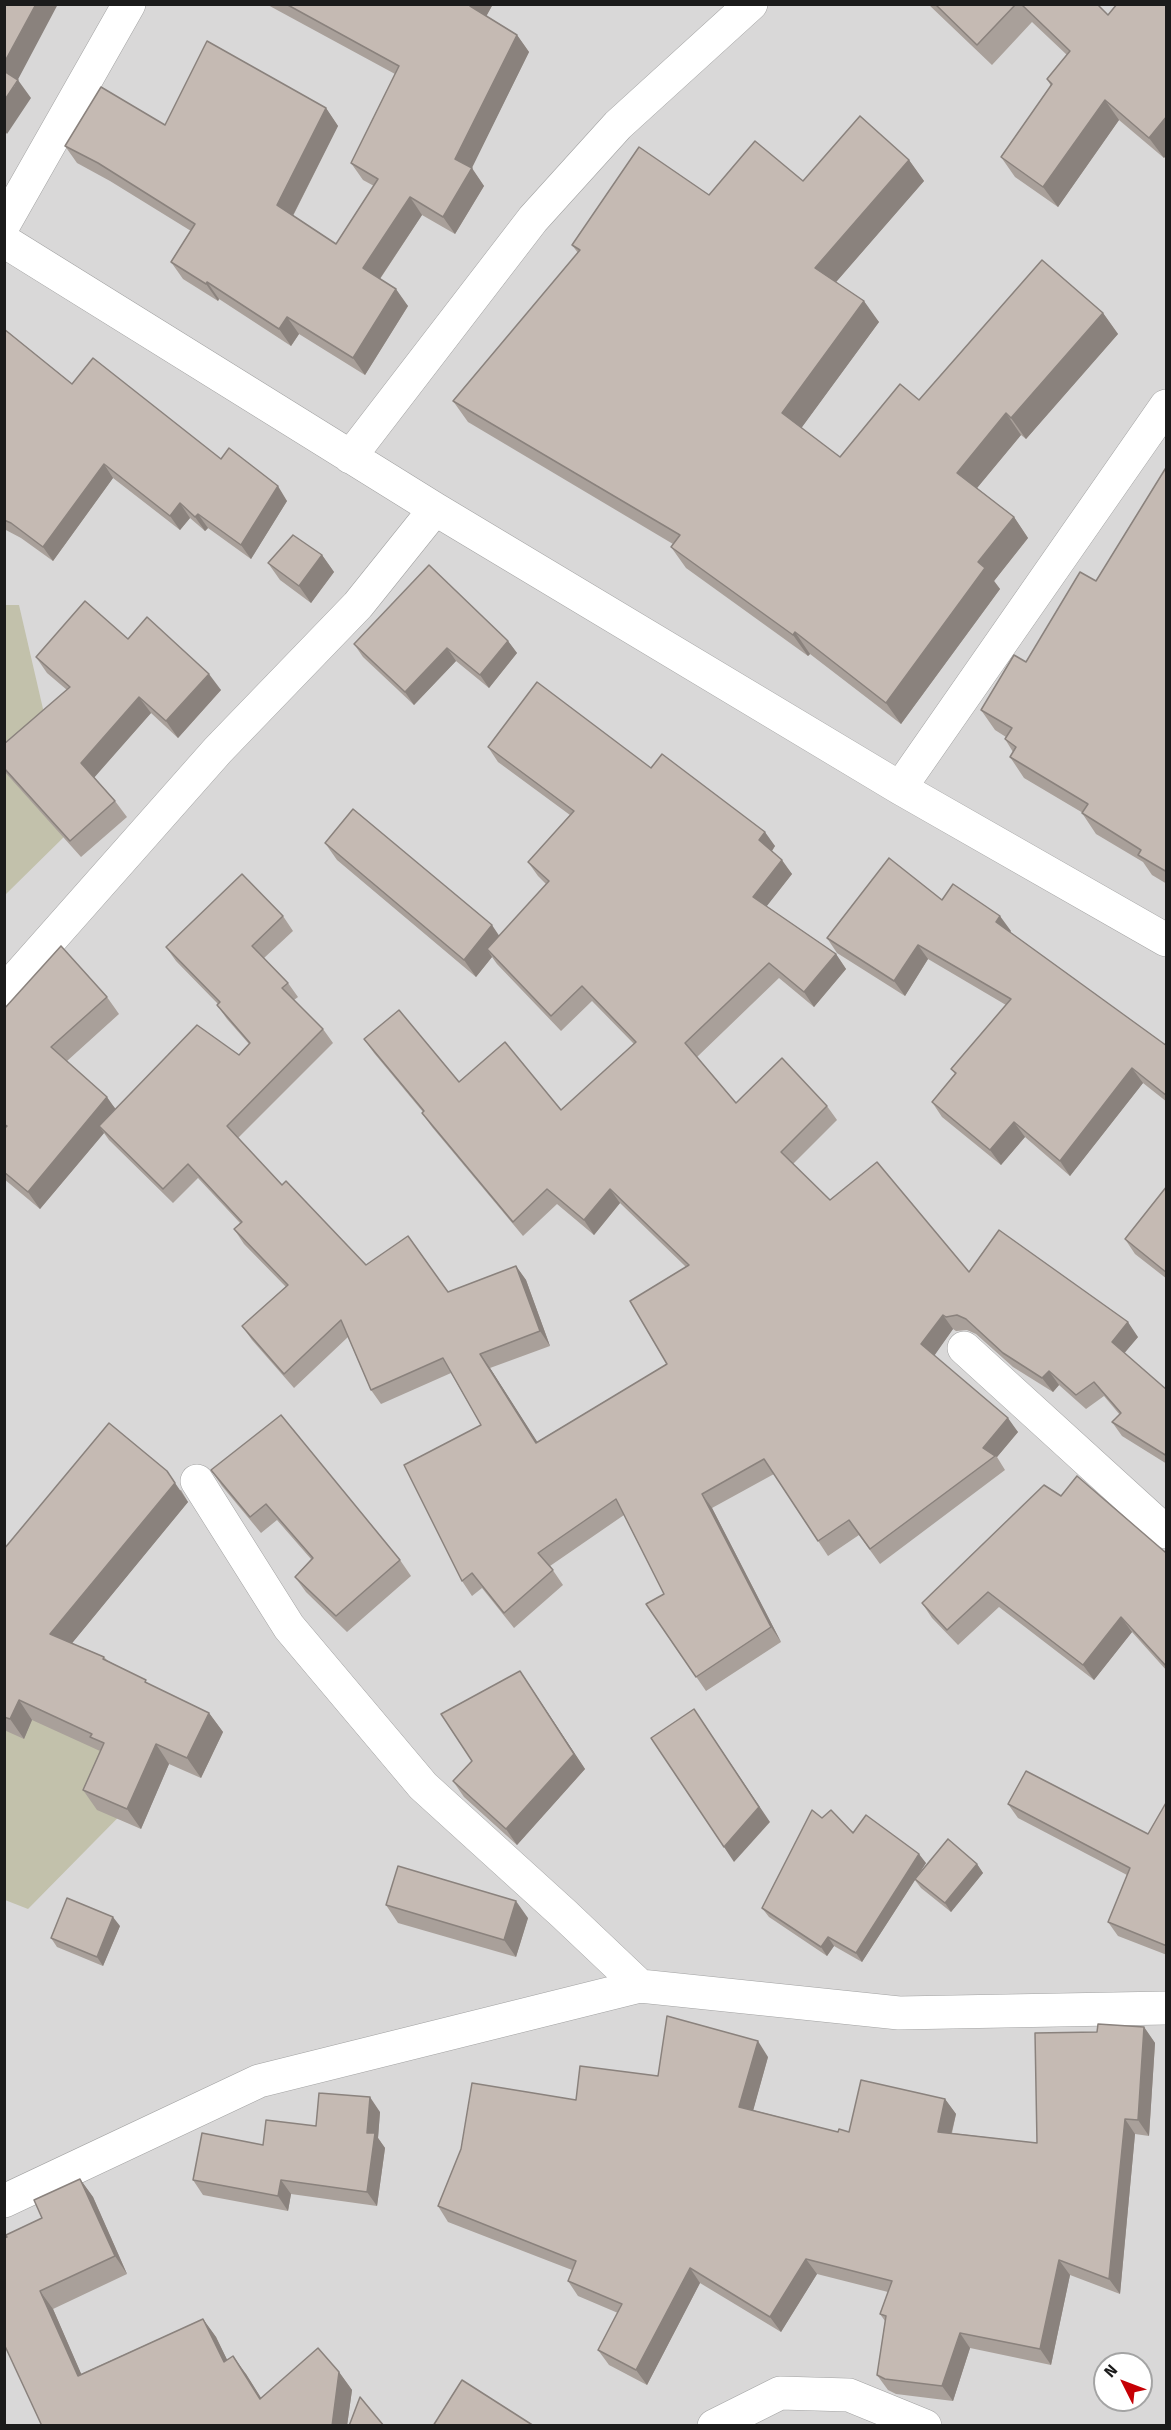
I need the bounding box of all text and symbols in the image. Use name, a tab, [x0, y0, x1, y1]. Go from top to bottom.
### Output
north arrow	[1093, 2352, 1153, 2412]
text: N	[1100, 2361, 1121, 2381]

